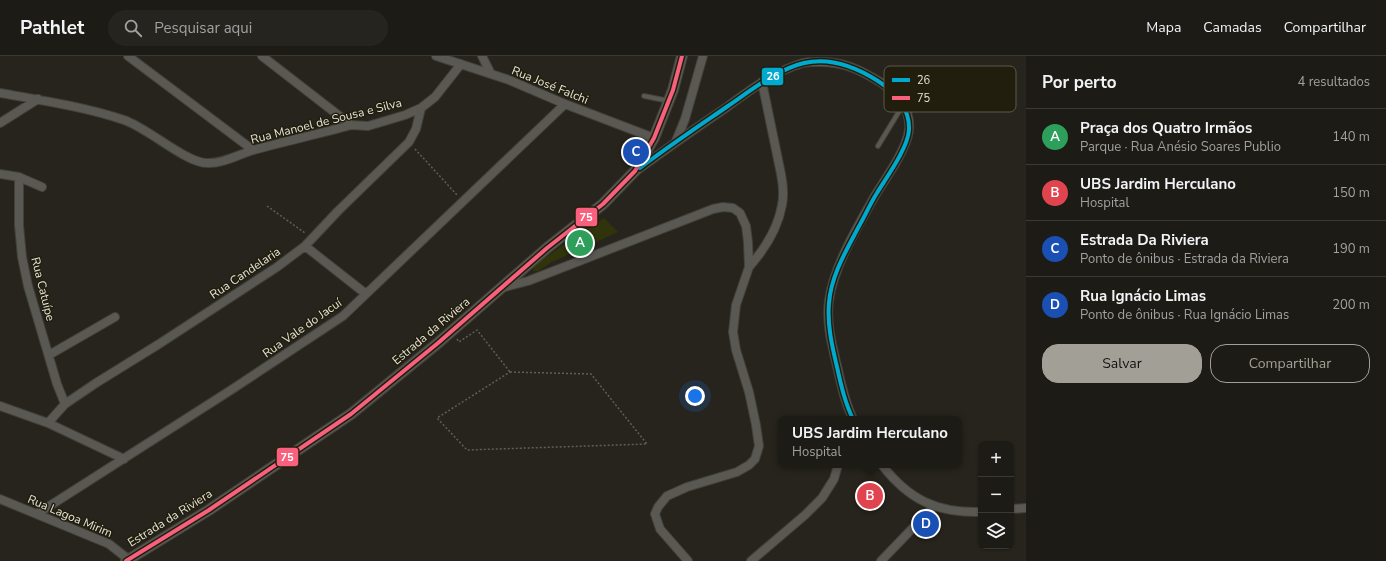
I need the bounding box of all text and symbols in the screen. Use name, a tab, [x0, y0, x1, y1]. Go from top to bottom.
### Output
search box	[108, 10, 388, 46]
text: Pathlet	[20, 15, 84, 41]
icon: search	[122, 17, 144, 39]
text: Pesquisar aqui	[154, 18, 252, 38]
text: Mapa	[1146, 18, 1181, 37]
text: Camadas	[1203, 18, 1262, 37]
text: Compartilhar	[1284, 18, 1366, 37]
street label: Rua José Falchi	[509, 62, 591, 108]
legend	[884, 66, 1016, 112]
line badge: 26	[761, 67, 784, 86]
text: 26	[766, 69, 780, 84]
text: Por perto	[1042, 71, 1117, 94]
text: 26	[917, 73, 931, 88]
text: 4 resultados	[1298, 73, 1370, 91]
text: 75	[917, 91, 931, 106]
street label: Rua Manoel de Sousa e Silva	[249, 94, 403, 148]
text: Praça dos Quatro Irmãos	[1080, 118, 1252, 138]
text: A	[1050, 128, 1060, 146]
text: 140 m	[1332, 128, 1370, 146]
pin: C	[623, 137, 649, 167]
text: Parque · Rua Anésio Soares Publio	[1080, 138, 1281, 156]
text: UBS Jardim Herculano	[1080, 174, 1236, 194]
text: B	[1051, 184, 1059, 202]
text: 150 m	[1332, 184, 1370, 202]
text: Hospital	[1080, 194, 1129, 212]
line badge: 75	[575, 207, 598, 227]
text: 75	[579, 210, 593, 225]
pin: A	[567, 228, 593, 258]
text: Estrada Da Riviera	[1080, 230, 1209, 250]
text: C	[1051, 240, 1059, 258]
text: 190 m	[1332, 240, 1370, 258]
street label: Rua Candelaria	[207, 243, 283, 303]
text: Ponto de ônibus · Estrada da Riviera	[1080, 250, 1289, 268]
street label: Rua Catuípe	[27, 255, 59, 323]
text: Rua Ignácio Limas	[1080, 286, 1206, 306]
street label: Rua Vale do Jacuí	[259, 294, 346, 361]
street label: Estrada da Riviera	[389, 294, 473, 368]
text: D	[1050, 296, 1060, 314]
text: 200 m	[1332, 296, 1370, 314]
text: Ponto de ônibus · Rua Ignácio Limas	[1080, 306, 1289, 324]
button: Salvar	[1042, 344, 1202, 383]
button: Compartilhar	[1210, 344, 1370, 383]
your location	[685, 386, 705, 406]
popup	[778, 416, 962, 468]
text: UBS Jardim Herculano	[792, 423, 948, 443]
map controls	[978, 441, 1014, 549]
button: +	[978, 441, 1014, 477]
text: Hospital	[792, 443, 841, 461]
line badge: 75	[276, 447, 299, 467]
text: 75	[280, 450, 294, 465]
button: −	[978, 477, 1014, 513]
pin: B	[857, 481, 883, 511]
street label: Estrada da Riviera	[125, 485, 215, 551]
street label: Rua Lagoa Mirim	[25, 491, 115, 541]
pin: D	[913, 509, 939, 539]
button: layers	[978, 513, 1014, 549]

